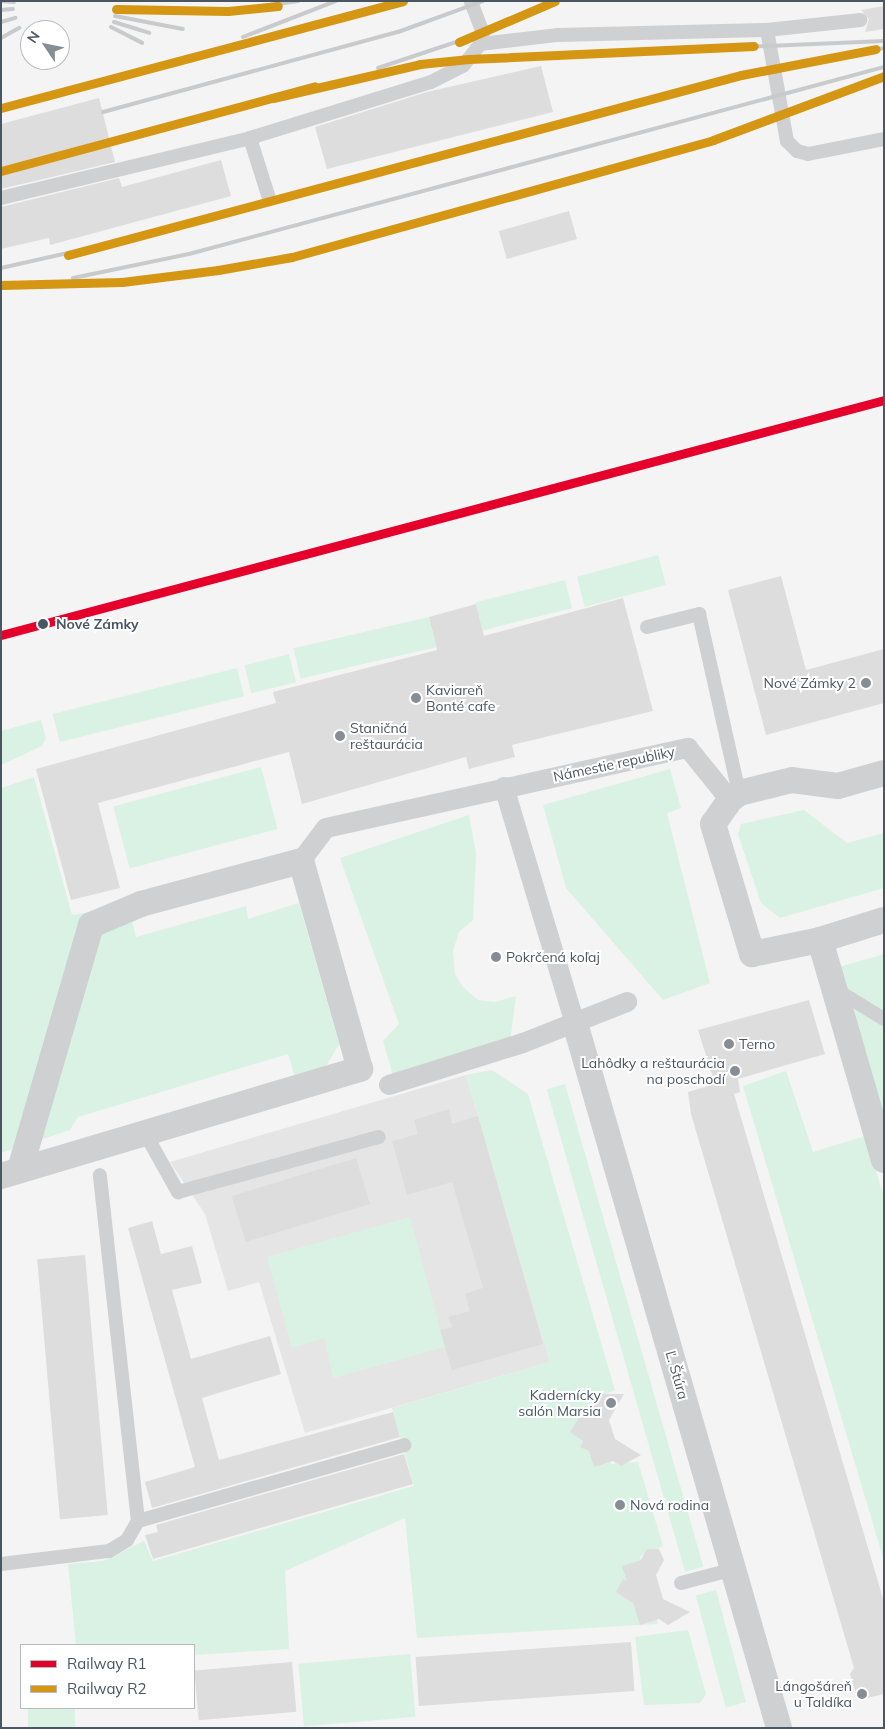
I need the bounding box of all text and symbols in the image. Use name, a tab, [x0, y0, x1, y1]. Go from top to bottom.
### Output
north arrow	[20, 20, 70, 70]
text: N	[23, 28, 44, 47]
marker: Nové Zámky	[34, 615, 52, 633]
place label: Nové Zámky	[56, 616, 139, 632]
place label: Nové Zámky 2	[764, 675, 856, 691]
marker: Nové Zámky 2	[860, 677, 872, 689]
place label: Kaviareň Bonté cafe	[426, 682, 495, 714]
marker: Kaviareň Bonté cafe	[410, 692, 422, 704]
place label: Staničná reštaurácia	[350, 720, 423, 752]
marker: Staničná reštaurácia	[334, 730, 346, 742]
street label: Námestie republiky	[552, 743, 676, 785]
place label: Pokrčená koľaj	[506, 949, 600, 965]
marker: Pokrčená koľaj	[490, 951, 502, 963]
place label: Terno	[739, 1036, 775, 1052]
marker: Terno	[723, 1038, 735, 1050]
place label: Lahôdky a reštaurácia na poschodí	[581, 1055, 725, 1088]
marker: Lahôdky a reštaurácia na poschodí	[729, 1065, 741, 1077]
street label: Ľ. Štúra	[662, 1349, 692, 1401]
place label: Kadernícky salón Marsia	[518, 1387, 601, 1420]
marker: Kadernícky salón Marsia	[605, 1397, 617, 1409]
place label: Nová rodina	[630, 1497, 709, 1513]
marker: Nová rodina	[614, 1499, 626, 1511]
legend	[20, 1644, 195, 1709]
text: Railway R1	[67, 1654, 147, 1673]
place label: Lángošáreň u Taldíka	[775, 1678, 852, 1710]
text: Railway R2	[67, 1679, 147, 1698]
marker: Lángošáreň u Taldíka	[856, 1688, 868, 1700]

